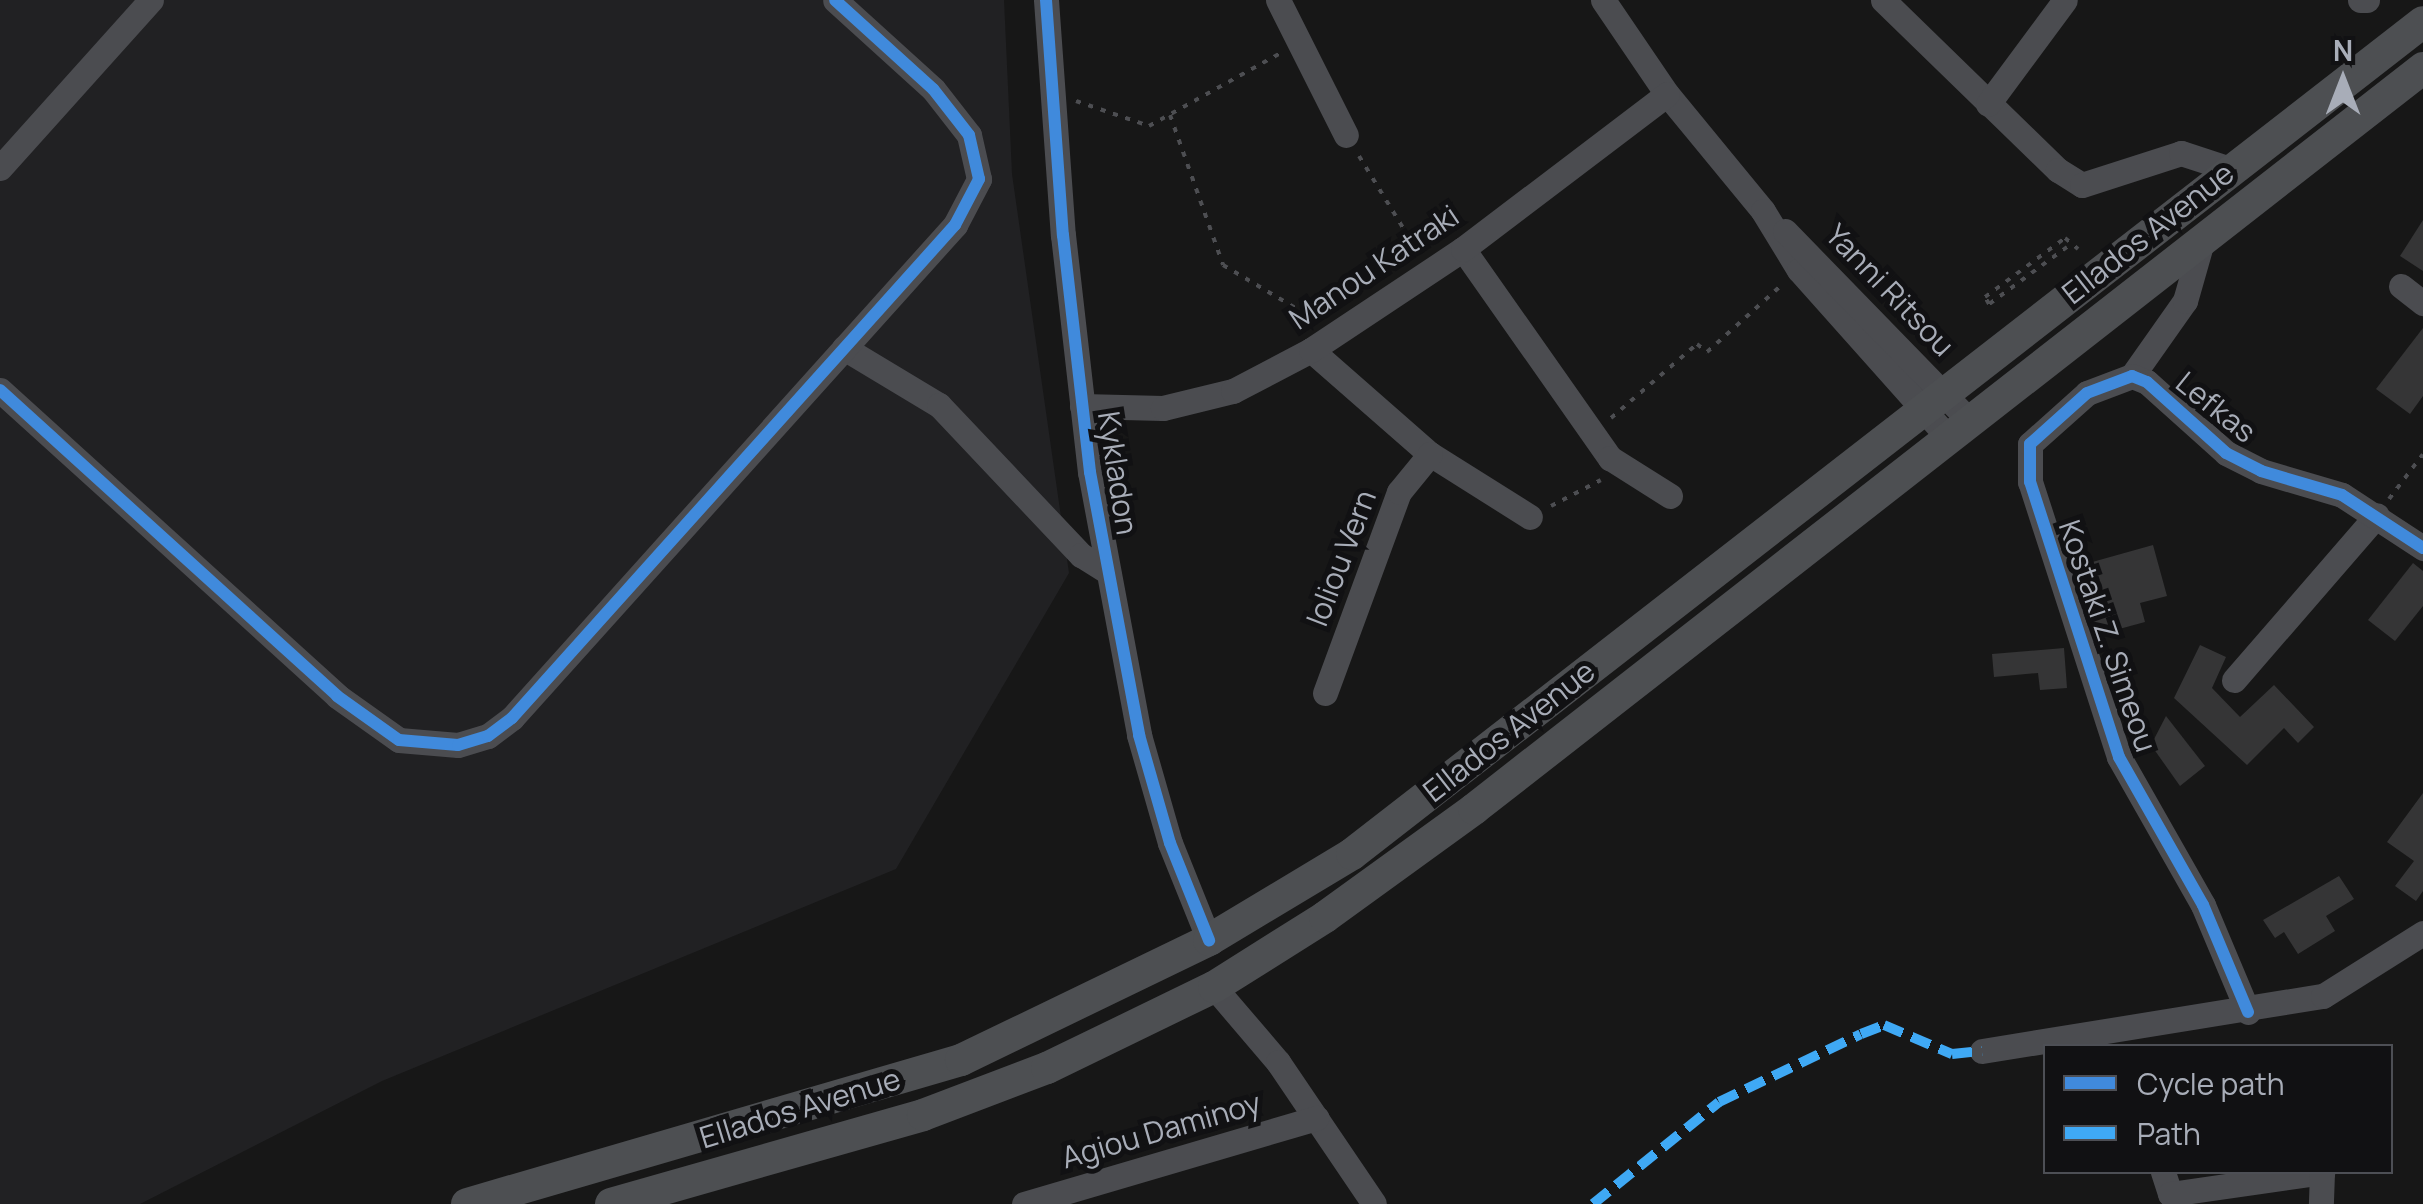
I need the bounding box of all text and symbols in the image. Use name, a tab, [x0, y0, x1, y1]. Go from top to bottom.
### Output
north arrow	[2293, 30, 2393, 130]
text: N	[2333, 31, 2353, 69]
street label: Ellados Avenue	[2055, 155, 2241, 311]
street label: Manou Katraki	[1283, 197, 1465, 337]
street label: Yanni Ritsou	[1818, 217, 1962, 363]
street label: Lefkas	[2169, 364, 2263, 450]
street label: Kykladon	[1091, 409, 1145, 537]
street label: Ioliou Vern	[1299, 485, 1383, 631]
street label: Kostaki Z. Simeou	[2052, 516, 2164, 756]
street label: Ellados Avenue	[1416, 653, 1602, 809]
legend	[2043, 1044, 2393, 1174]
street label: Ellados Avenue	[695, 1060, 905, 1156]
text: Cycle path	[2137, 1063, 2285, 1104]
street label: Agiou Daminoy	[1057, 1084, 1265, 1176]
text: Path	[2137, 1113, 2201, 1154]

